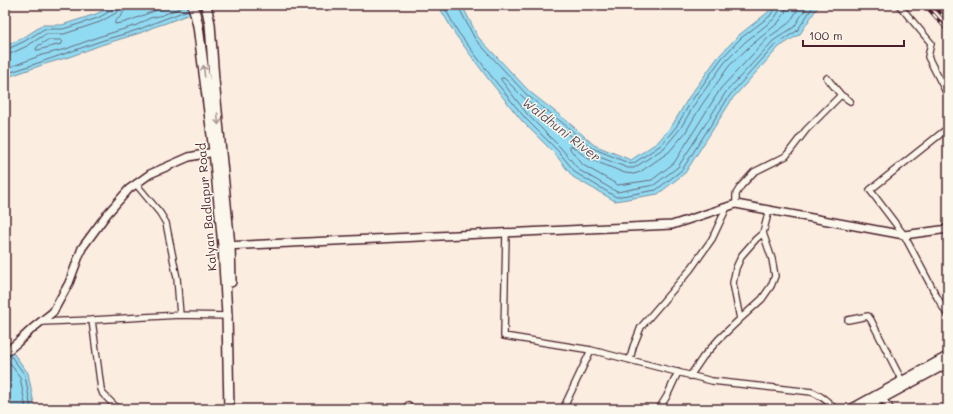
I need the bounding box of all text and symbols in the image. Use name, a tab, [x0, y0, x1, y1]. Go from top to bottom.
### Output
scale bar	[803, 22, 904, 48]
text: 100 m	[809, 27, 843, 43]
one-way arrow	[200, 65, 207, 78]
water label: Waldhuni River	[520, 93, 605, 165]
one-way arrow	[214, 112, 221, 125]
street label: Kalyan Badlapur Road	[192, 142, 220, 272]

